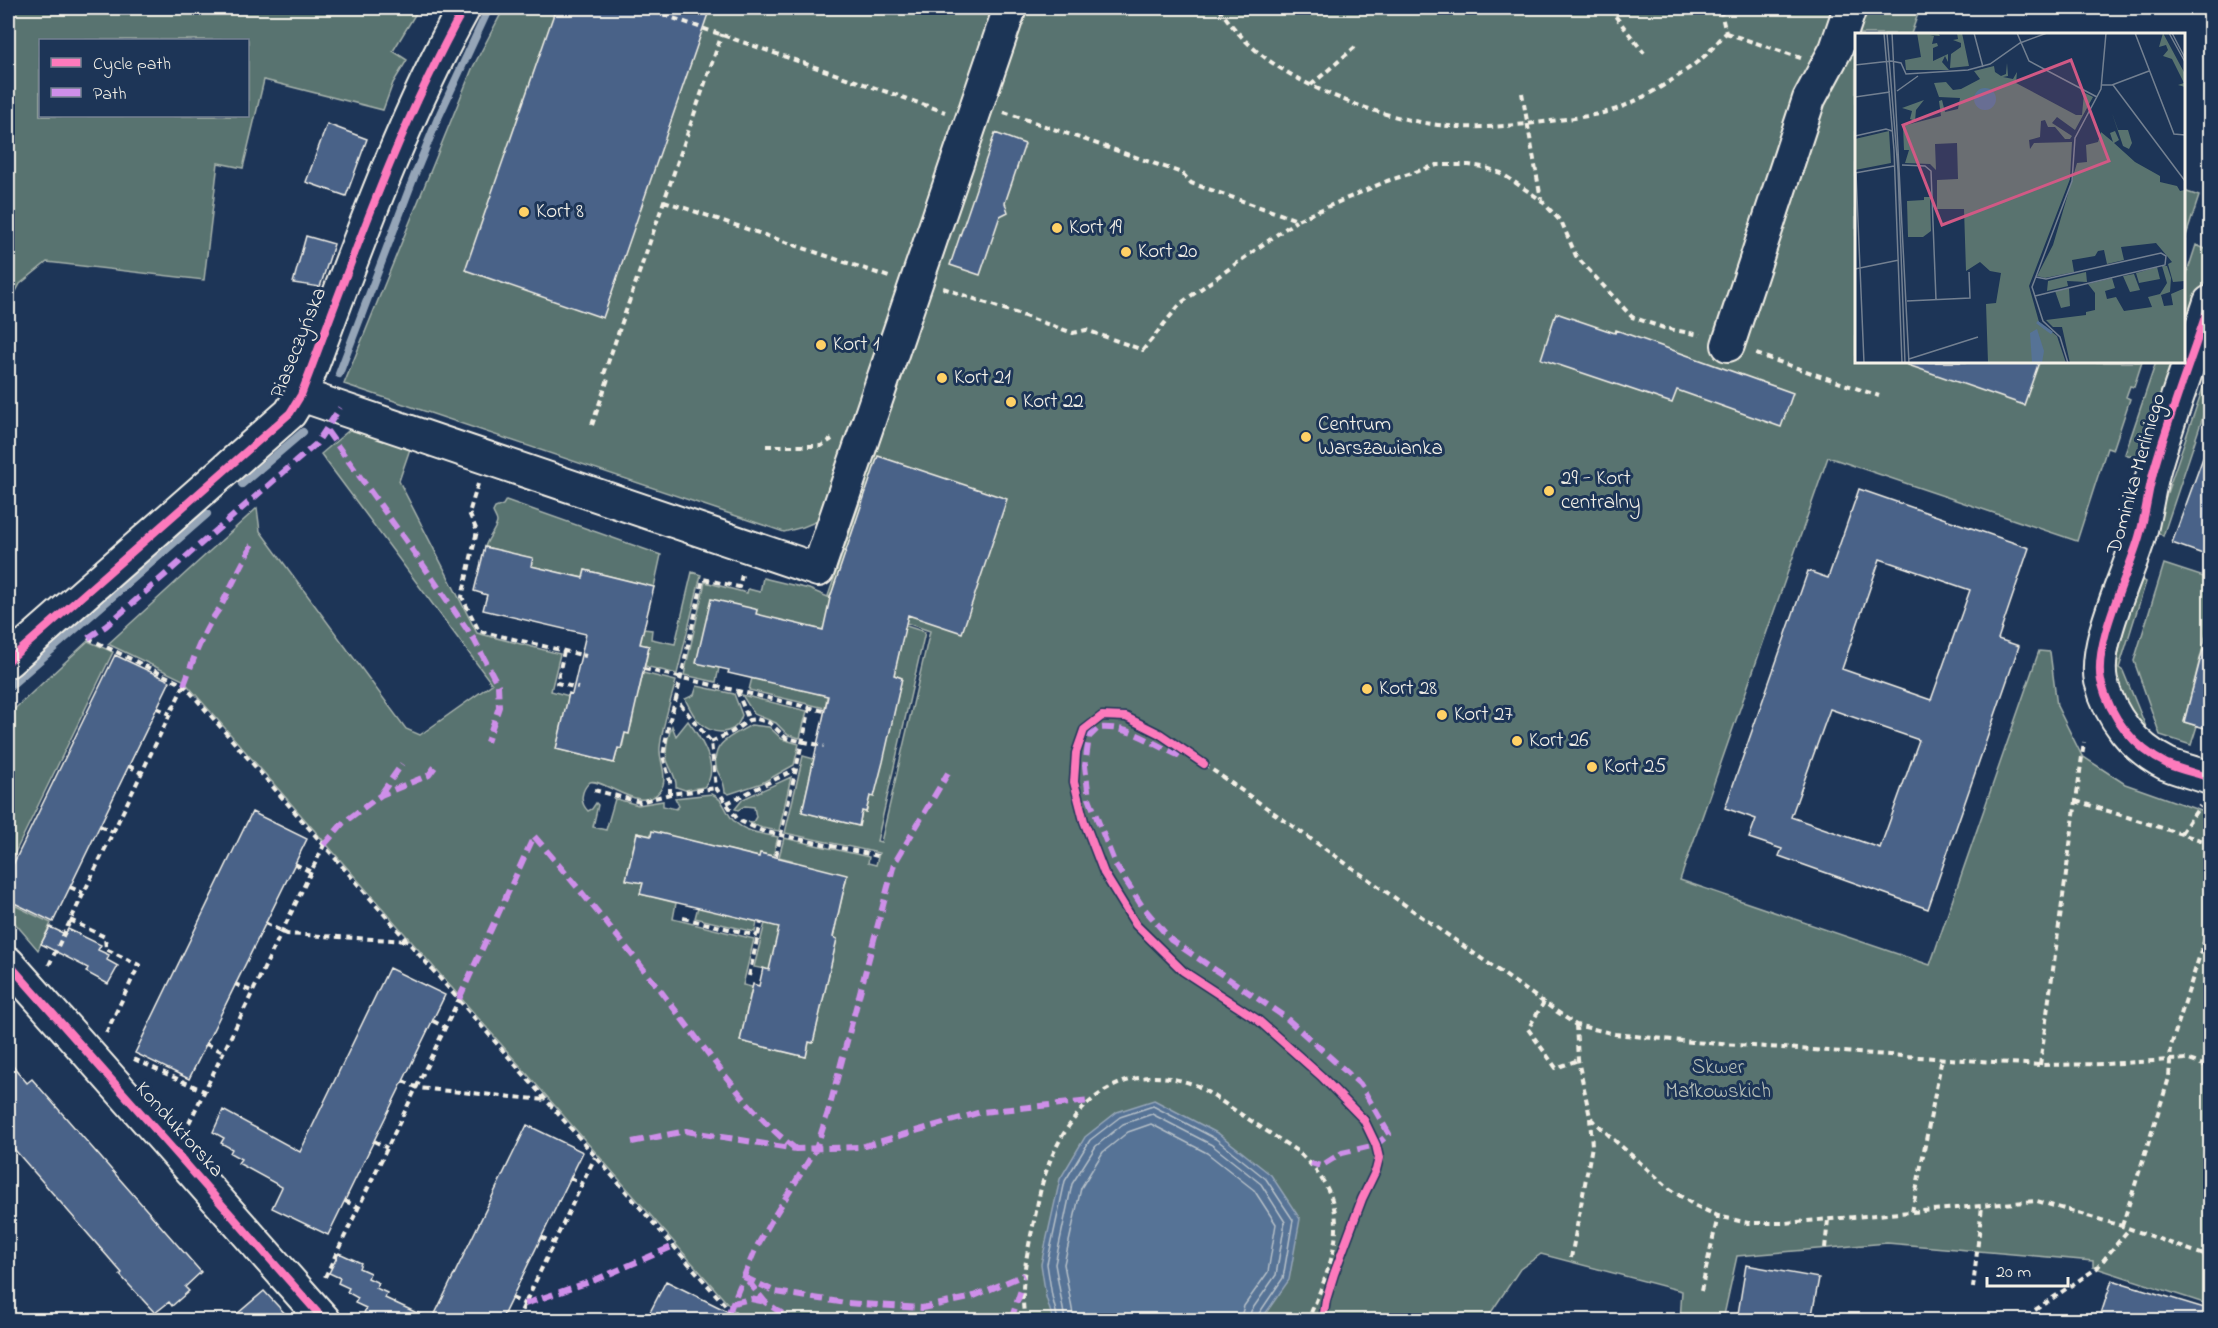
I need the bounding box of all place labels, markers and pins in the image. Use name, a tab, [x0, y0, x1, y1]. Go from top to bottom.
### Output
place label: Kort 8	[536, 197, 584, 227]
marker: Kort 8	[517, 205, 531, 219]
place label: Kort 19	[1069, 213, 1123, 243]
marker: Kort 19	[1050, 221, 1064, 235]
place label: Kort 20	[1138, 237, 1197, 267]
marker: Kort 20	[1119, 245, 1133, 259]
place label: Kort 1	[833, 330, 880, 360]
marker: Kort 1	[814, 338, 828, 352]
place label: Kort 21	[954, 363, 1011, 393]
marker: Kort 21	[935, 371, 949, 385]
place label: Kort 22	[1023, 387, 1084, 417]
marker: Kort 22	[1004, 395, 1018, 409]
place label: Centrum Warszawianka	[1318, 410, 1443, 464]
marker: Centrum Warszawianka	[1299, 430, 1313, 444]
place label: 29 - Kort centralny	[1561, 464, 1641, 520]
marker: 29 - Kort centralny	[1542, 484, 1556, 498]
place label: Kort 28	[1379, 674, 1437, 704]
marker: Kort 28	[1360, 682, 1374, 696]
place label: Kort 27	[1454, 700, 1513, 730]
marker: Kort 27	[1435, 708, 1449, 722]
place label: Kort 26	[1529, 726, 1589, 756]
marker: Kort 26	[1510, 734, 1524, 748]
place label: Kort 25	[1604, 752, 1666, 782]
marker: Kort 25	[1585, 760, 1599, 774]

